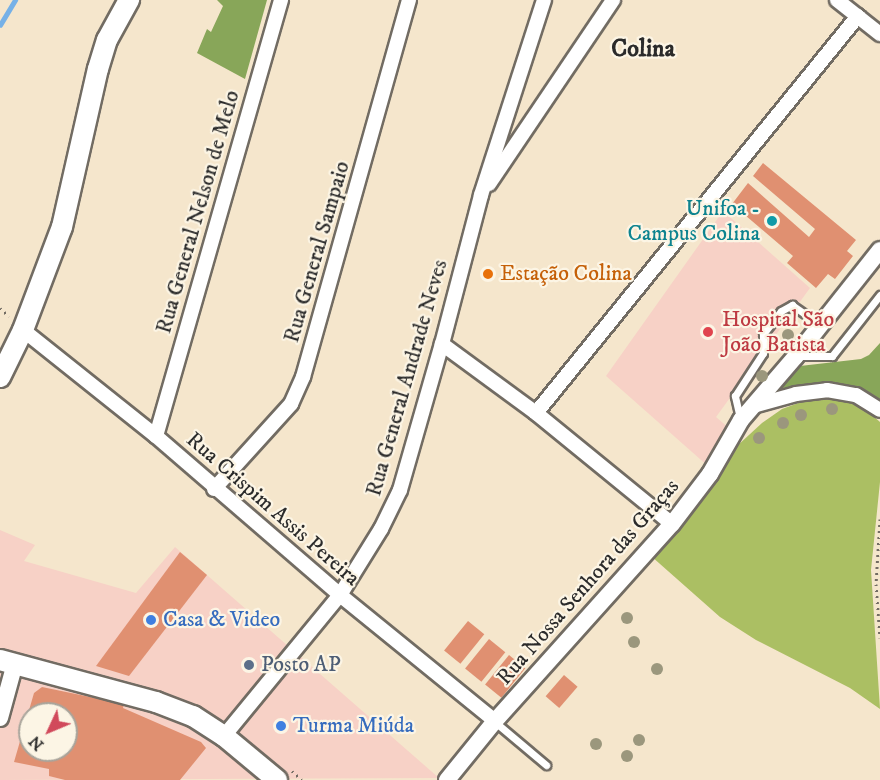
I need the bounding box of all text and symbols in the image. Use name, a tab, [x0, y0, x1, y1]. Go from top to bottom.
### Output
district label: Colina	[611, 36, 675, 64]
street label: Rua General Nelson de Melo	[151, 87, 245, 337]
street label: Rua General Sampaio	[278, 158, 356, 346]
place label: Unifoa - Campus Colina	[627, 195, 760, 246]
marker: Unifoa - Campus Colina	[765, 214, 779, 228]
street label: Rua General Andrade Neves	[361, 257, 453, 499]
place label: Estação Colina	[500, 261, 632, 287]
marker: Estação Colina	[481, 267, 495, 281]
place label: Hospital São João Batista	[722, 306, 834, 358]
marker: Hospital São João Batista	[699, 323, 717, 341]
street label: Rua Crispim Assis Pereira	[181, 426, 365, 592]
street label: Rua Nossa Senhora das Graças	[491, 474, 685, 690]
place label: Casa & Video	[163, 607, 280, 633]
marker: Casa & Video	[144, 613, 158, 627]
place label: Posto AP	[261, 652, 341, 678]
marker: Posto AP	[242, 658, 256, 672]
north arrow	[18, 702, 78, 762]
place label: Turma Miúda	[293, 713, 414, 739]
marker: Turma Miúda	[274, 719, 288, 733]
text: N	[25, 731, 48, 755]

